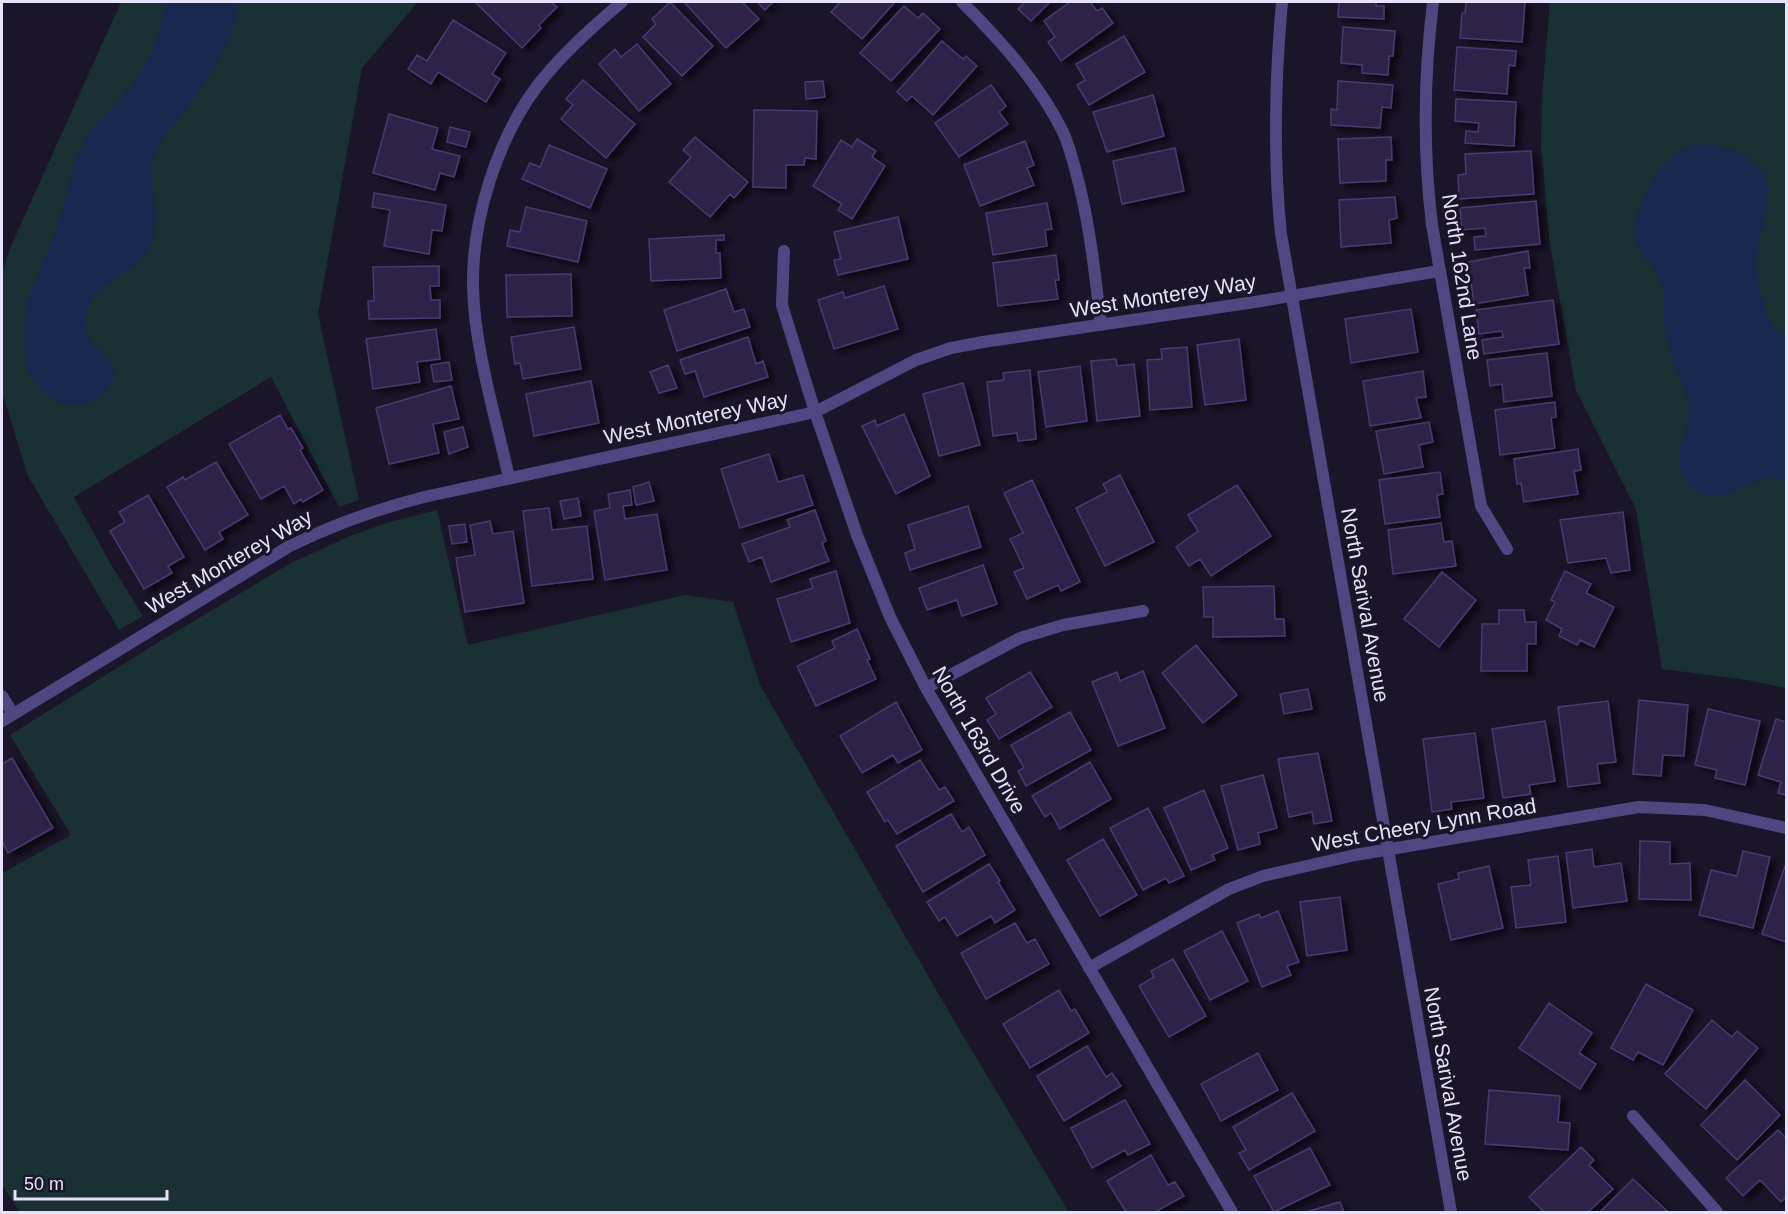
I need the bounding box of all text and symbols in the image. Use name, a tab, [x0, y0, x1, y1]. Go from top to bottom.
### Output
street label: North 162nd Lane	[1438, 192, 1487, 362]
street label: West Monterey Way	[1068, 269, 1258, 322]
street label: West Monterey Way	[602, 387, 791, 448]
street label: West Monterey Way	[142, 504, 316, 618]
street label: North Sarival Avenue	[1337, 506, 1394, 704]
street label: North 163rd Drive	[928, 662, 1031, 817]
street label: West Cheery Lynn Road	[1310, 793, 1538, 856]
street label: North Sarival Avenue	[1420, 985, 1477, 1183]
scale bar	[15, 1163, 166, 1201]
text: 50 m	[24, 1174, 64, 1194]

